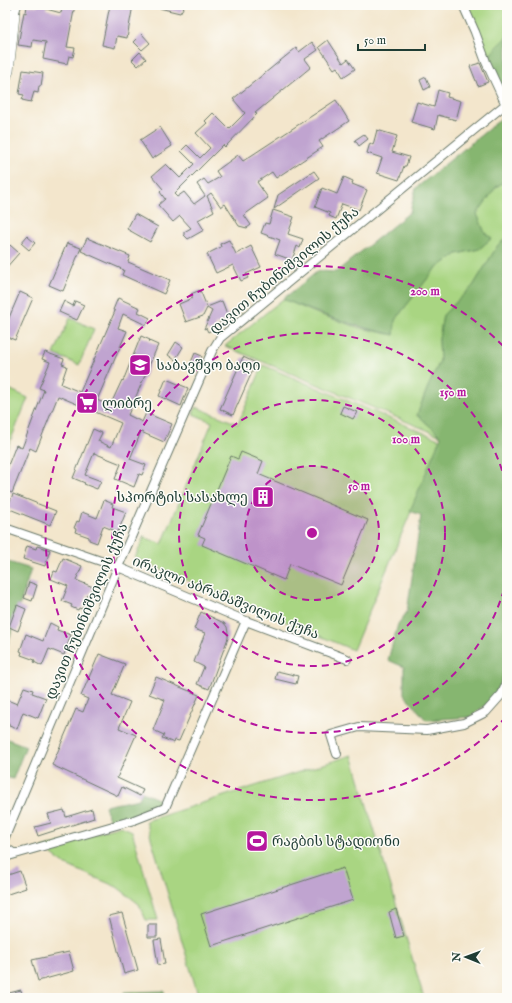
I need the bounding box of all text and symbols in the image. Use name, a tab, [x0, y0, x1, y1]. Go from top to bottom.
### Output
scale bar	[358, 26, 425, 52]
text: 50 m	[364, 33, 386, 48]
street label: დავით ჩუბინიშვილის ქუჩა	[206, 203, 363, 339]
text: 200 m	[410, 284, 440, 299]
school or university icon: საბავშვო ბაღი	[127, 352, 153, 378]
place label: საბავშვო ბაღი	[156, 357, 260, 375]
text: 150 m	[440, 385, 467, 400]
supermarket icon: ლიბრე	[74, 390, 100, 416]
place label: ლიბრე	[102, 395, 152, 413]
text: 100 m	[392, 432, 421, 447]
text: 50 m	[348, 479, 371, 494]
building icon: სპორტის სასახლე	[250, 484, 276, 510]
place label: სპორტის სასახლე	[116, 489, 248, 507]
street label: დავით ჩუბინიშვილის ქუჩა	[42, 521, 132, 702]
centre of rings	[305, 526, 319, 540]
street label: ირაკლი აბრამაშვილის ქუჩა	[130, 552, 322, 644]
sports icon: რაგბის სტადიონი	[244, 828, 270, 854]
place label: რაგბის სტადიონი	[272, 833, 400, 851]
north arrow	[446, 937, 486, 977]
text: N	[450, 951, 464, 963]

